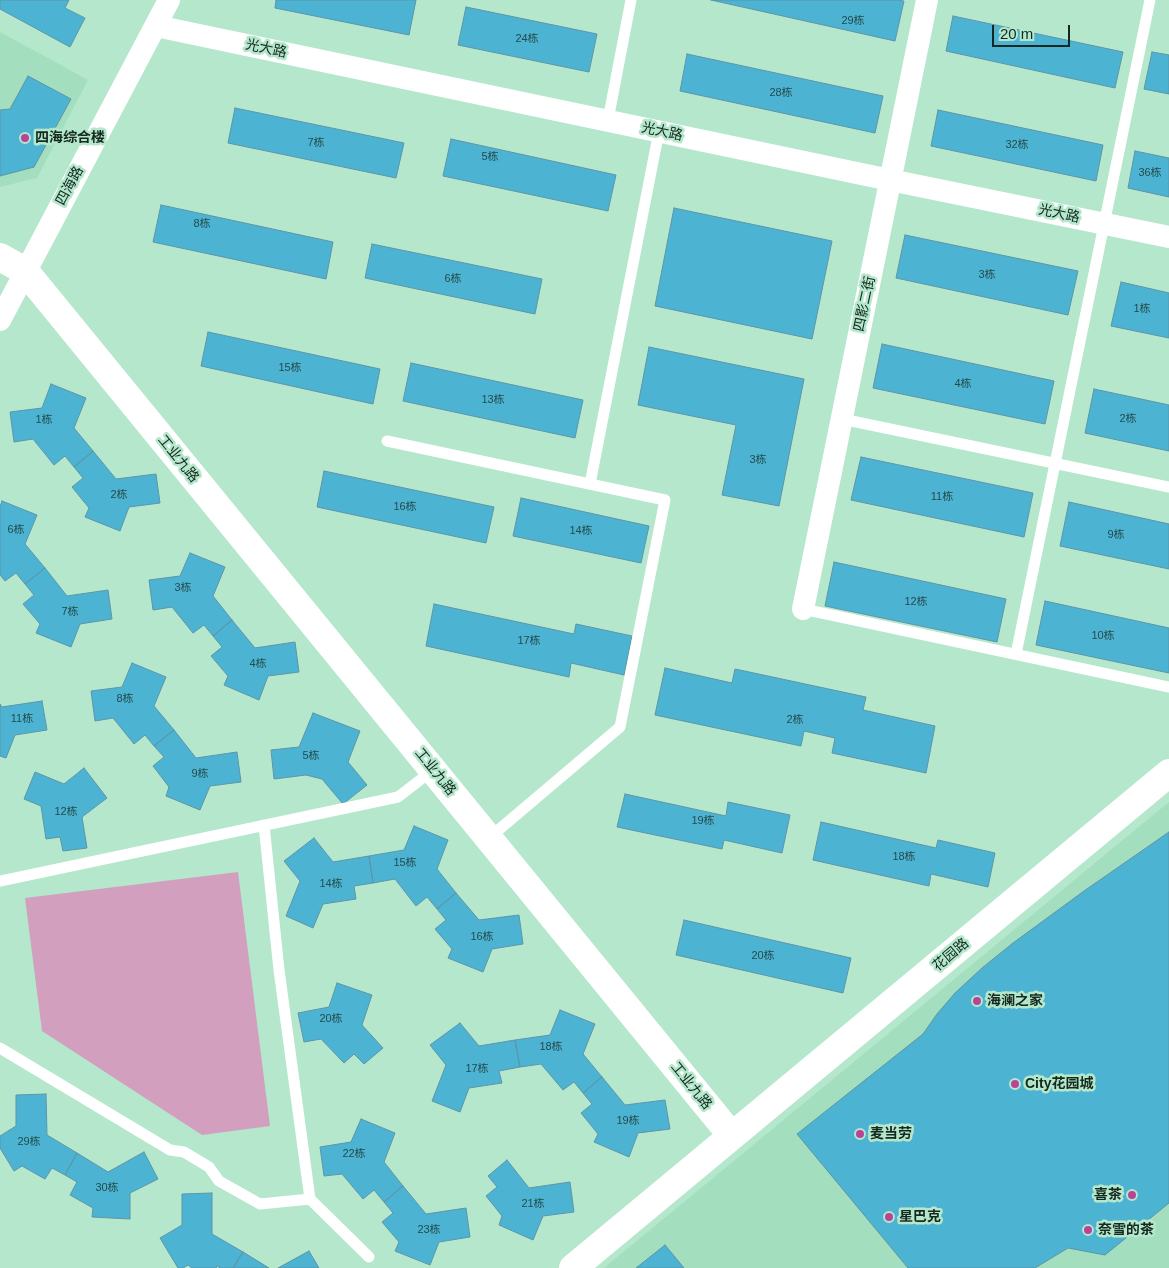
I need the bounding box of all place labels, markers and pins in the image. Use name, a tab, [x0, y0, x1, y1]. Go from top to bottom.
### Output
place label: 四海综合楼	[35, 130, 105, 146]
marker: 四海综合楼	[19, 132, 31, 144]
place label: 海澜之家	[987, 993, 1043, 1009]
marker: 海澜之家	[971, 995, 983, 1007]
place label: City花园城	[1025, 1076, 1093, 1092]
marker: City花园城	[1009, 1078, 1021, 1090]
place label: 麦当劳	[870, 1126, 912, 1142]
marker: 麦当劳	[854, 1128, 866, 1140]
place label: 喜茶	[1094, 1187, 1122, 1203]
marker: 喜茶	[1126, 1189, 1138, 1201]
place label: 星巴克	[899, 1209, 941, 1225]
marker: 星巴克	[883, 1211, 895, 1223]
place label: 奈雪的茶	[1098, 1222, 1154, 1238]
marker: 奈雪的茶	[1082, 1224, 1094, 1236]

